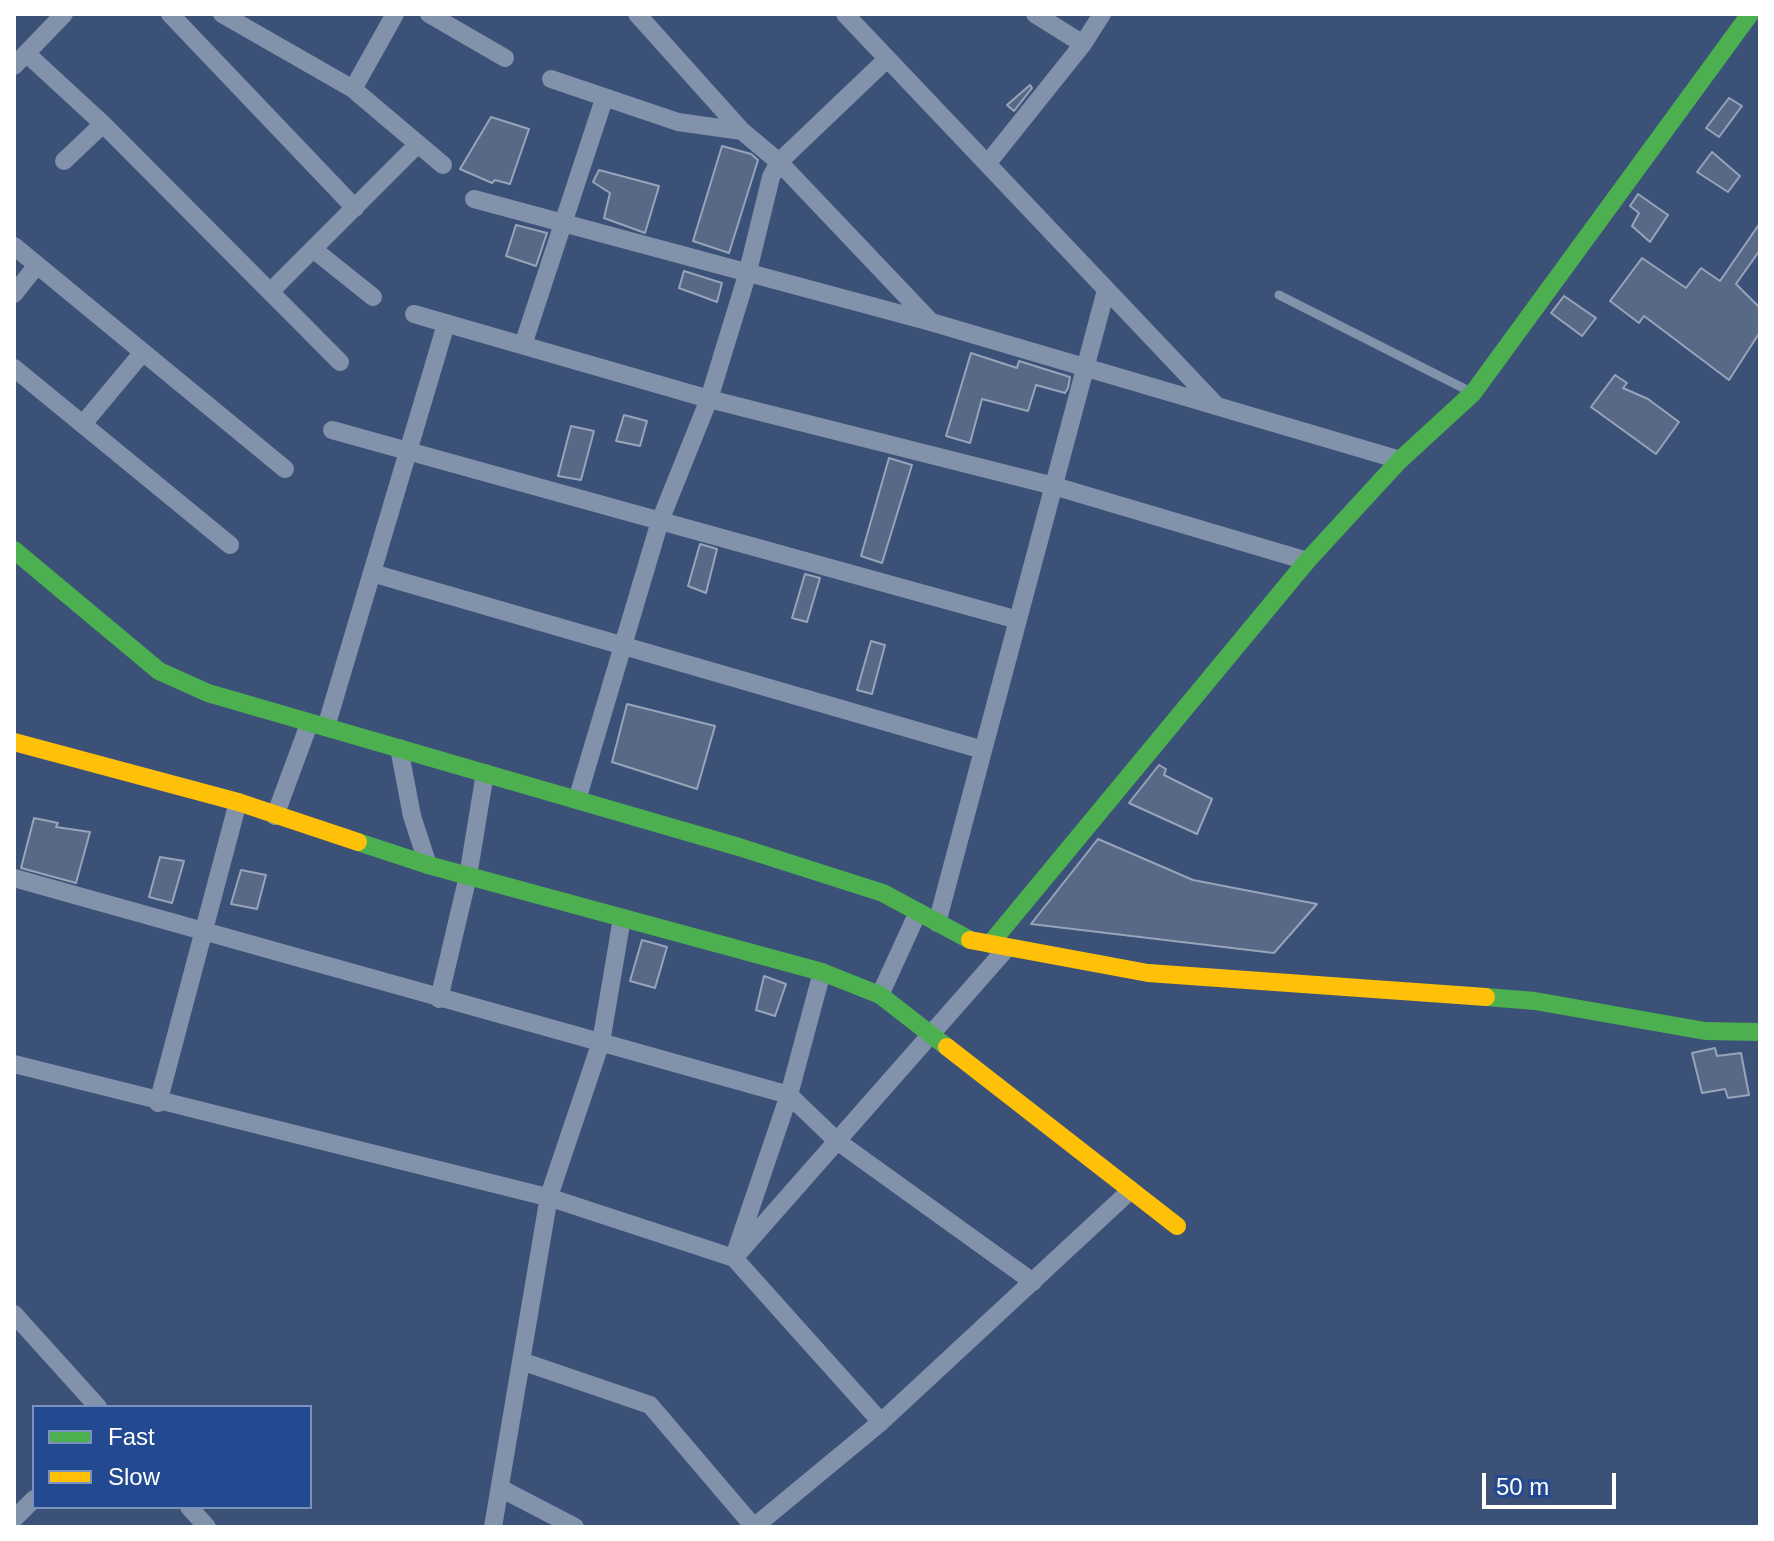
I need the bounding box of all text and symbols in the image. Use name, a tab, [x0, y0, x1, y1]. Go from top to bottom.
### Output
legend	[32, 1405, 312, 1509]
text: Fast	[108, 1423, 155, 1450]
scale bar	[1486, 1457, 1620, 1507]
text: Slow	[108, 1463, 160, 1490]
text: 50 m	[1496, 1473, 1549, 1500]

